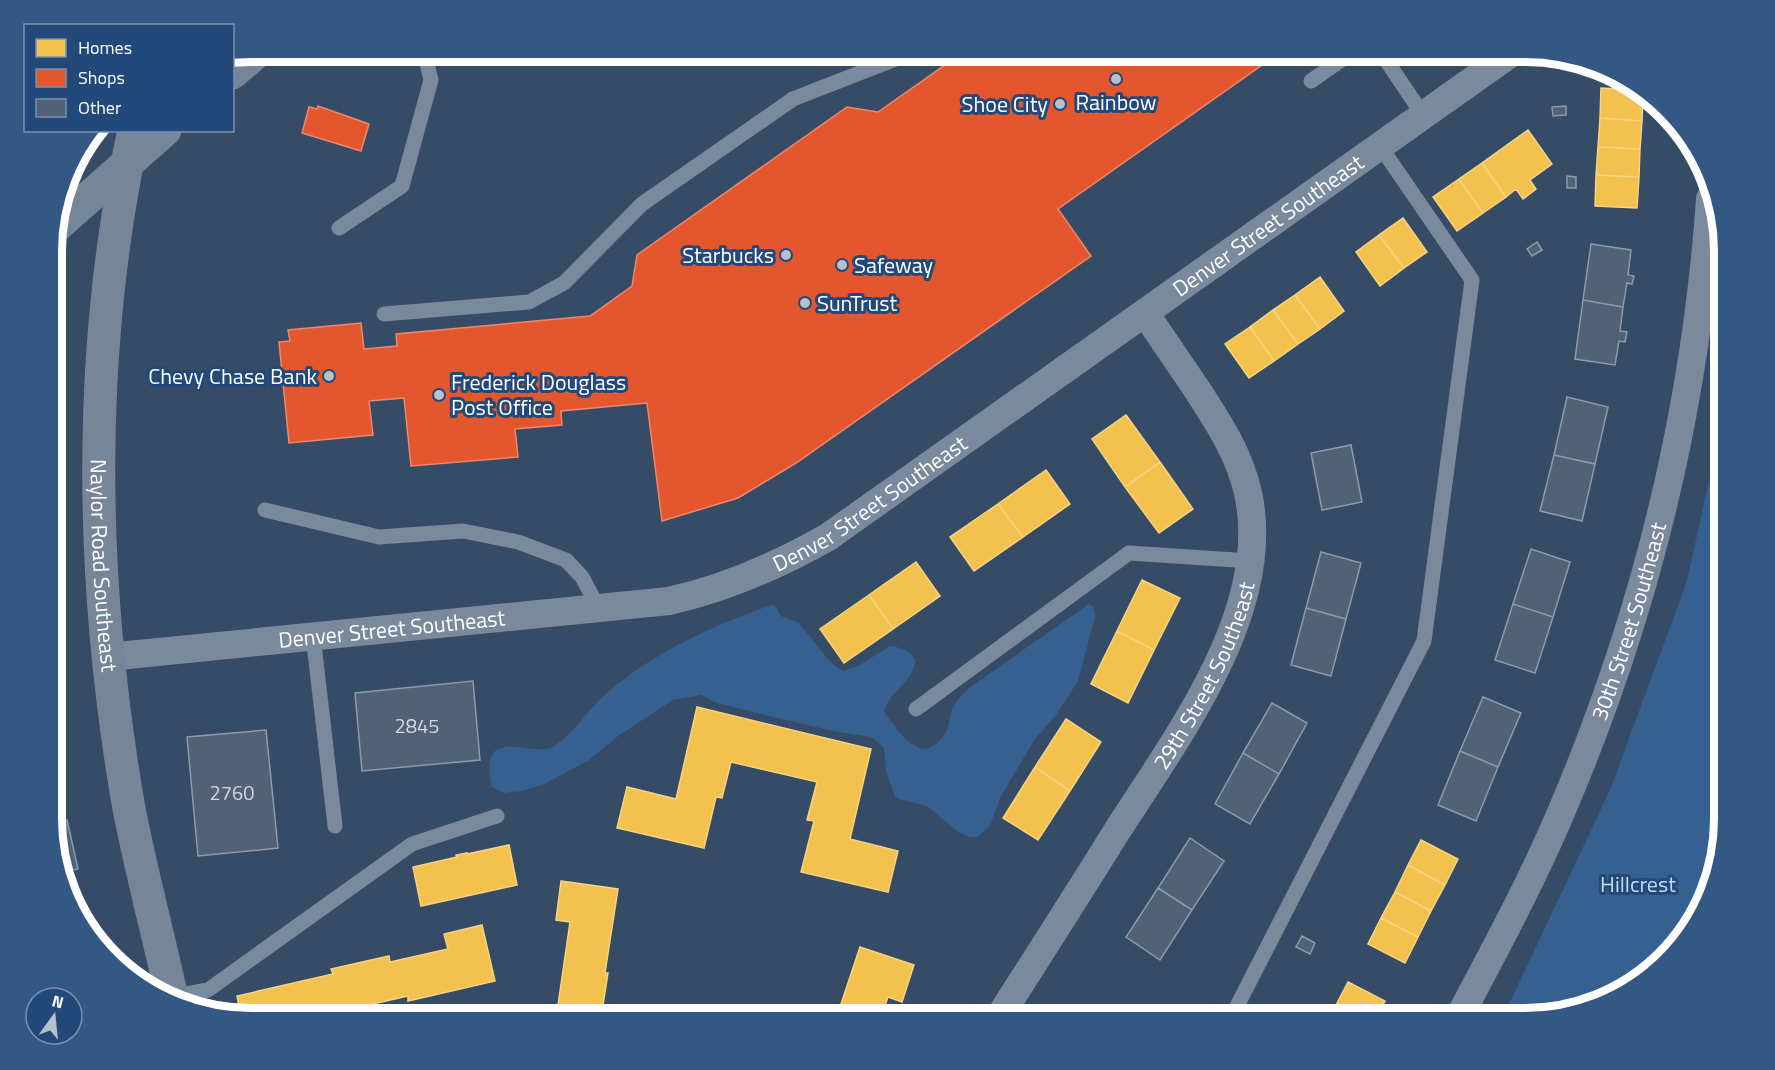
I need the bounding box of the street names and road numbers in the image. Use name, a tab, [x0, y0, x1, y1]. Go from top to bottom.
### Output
street label: Denver Street Southeast	[1165, 146, 1371, 305]
street label: Denver Street Southeast	[767, 426, 974, 580]
street label: Naylor Road Southeast	[82, 459, 127, 674]
street label: 30th Street Southeast	[1582, 518, 1675, 725]
street label: 29th Street Southeast	[1145, 578, 1264, 776]
street label: Denver Street Southeast	[277, 600, 507, 657]

